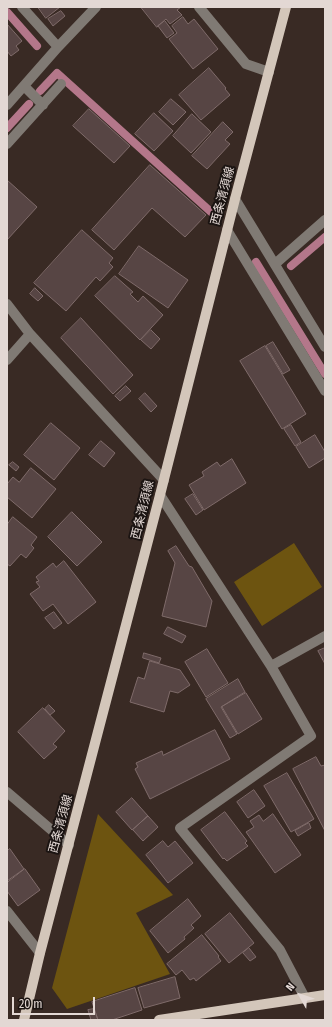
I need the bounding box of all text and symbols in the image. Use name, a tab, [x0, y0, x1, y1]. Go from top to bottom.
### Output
street label: 西条清須線	[208, 165, 238, 227]
street label: 西条清須線	[129, 479, 157, 541]
street label: 西条清須線	[46, 793, 76, 855]
north arrow	[280, 975, 320, 1015]
text: N	[283, 980, 298, 994]
scale bar	[14, 989, 97, 1015]
text: 20 m	[19, 997, 43, 1011]

